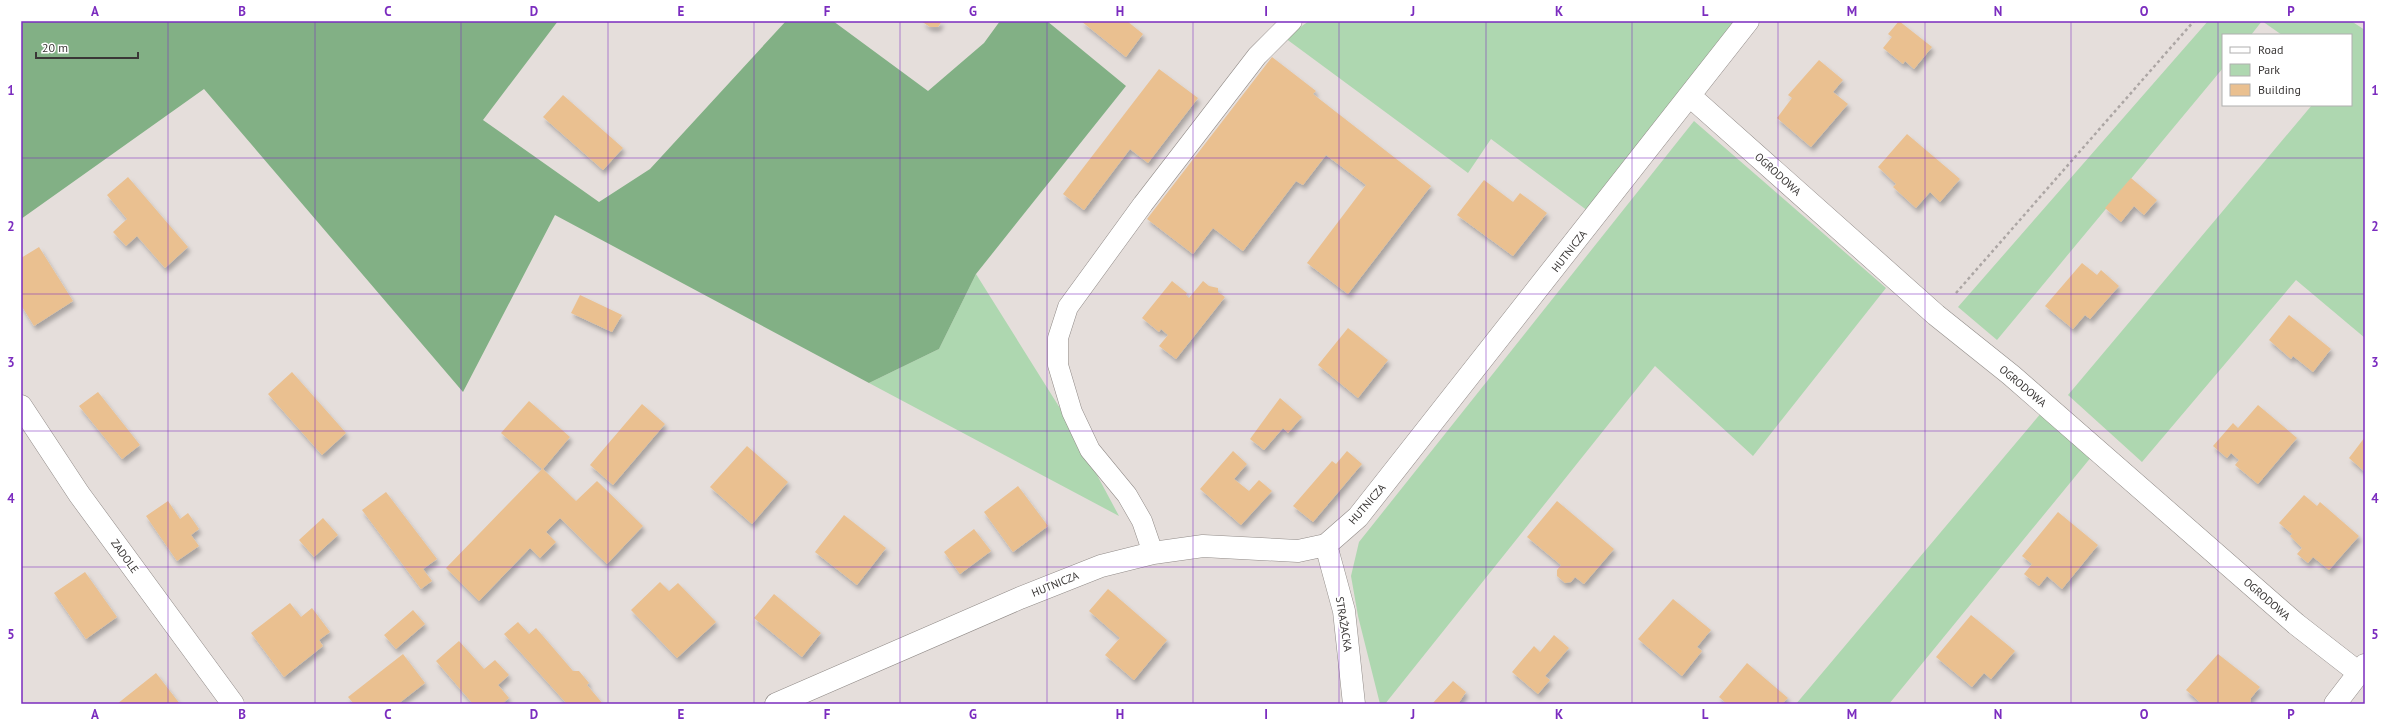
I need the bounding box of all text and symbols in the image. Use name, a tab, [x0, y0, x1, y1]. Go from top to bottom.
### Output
text: A	[91, 3, 99, 20]
text: B	[238, 3, 246, 20]
text: C	[384, 3, 392, 20]
text: D	[530, 3, 538, 20]
text: E	[678, 3, 685, 20]
text: F	[824, 3, 831, 20]
text: G	[969, 3, 977, 20]
text: H	[1116, 3, 1124, 20]
text: I	[1264, 3, 1268, 20]
text: J	[1410, 3, 1415, 20]
text: K	[1555, 3, 1563, 20]
text: L	[1702, 3, 1709, 20]
text: M	[1847, 3, 1857, 20]
text: N	[1994, 3, 2002, 20]
text: O	[2140, 3, 2149, 20]
text: P	[2287, 3, 2295, 20]
scale bar	[36, 34, 138, 60]
legend	[2222, 34, 2352, 106]
text: 20 m	[42, 40, 68, 55]
text: Road	[2258, 42, 2283, 57]
text: Park	[2258, 62, 2280, 77]
text: 1	[7, 82, 15, 99]
text: Building	[2258, 82, 2301, 97]
text: 1	[2371, 82, 2379, 99]
street label: OGRODOWA	[1752, 150, 1804, 199]
text: 2	[7, 218, 15, 235]
text: 2	[2371, 218, 2379, 235]
street label: HUTNICZA	[1548, 227, 1590, 275]
text: 3	[7, 354, 15, 371]
text: 3	[2371, 354, 2379, 371]
street label: OGRODOWA	[1996, 362, 2050, 410]
street label: HUTNICZA	[1345, 480, 1389, 527]
text: 4	[7, 490, 15, 507]
text: 4	[2371, 490, 2379, 507]
street label: ZADOLE	[108, 536, 142, 576]
street label: HUTNICZA	[1029, 568, 1081, 600]
street label: OGRODOWA	[2241, 575, 2294, 624]
street label: STRAŻACKA	[1333, 595, 1355, 653]
text: 5	[7, 626, 15, 643]
text: 5	[2371, 626, 2379, 643]
text: A	[91, 706, 99, 723]
text: B	[238, 706, 246, 723]
text: C	[384, 706, 392, 723]
text: D	[530, 706, 538, 723]
text: E	[678, 706, 685, 723]
text: F	[824, 706, 831, 723]
text: G	[969, 706, 977, 723]
text: H	[1116, 706, 1124, 723]
text: I	[1264, 706, 1268, 723]
text: J	[1410, 706, 1415, 723]
text: K	[1555, 706, 1563, 723]
text: L	[1702, 706, 1709, 723]
text: M	[1847, 706, 1857, 723]
text: N	[1994, 706, 2002, 723]
text: O	[2140, 706, 2149, 723]
text: P	[2287, 706, 2295, 723]

